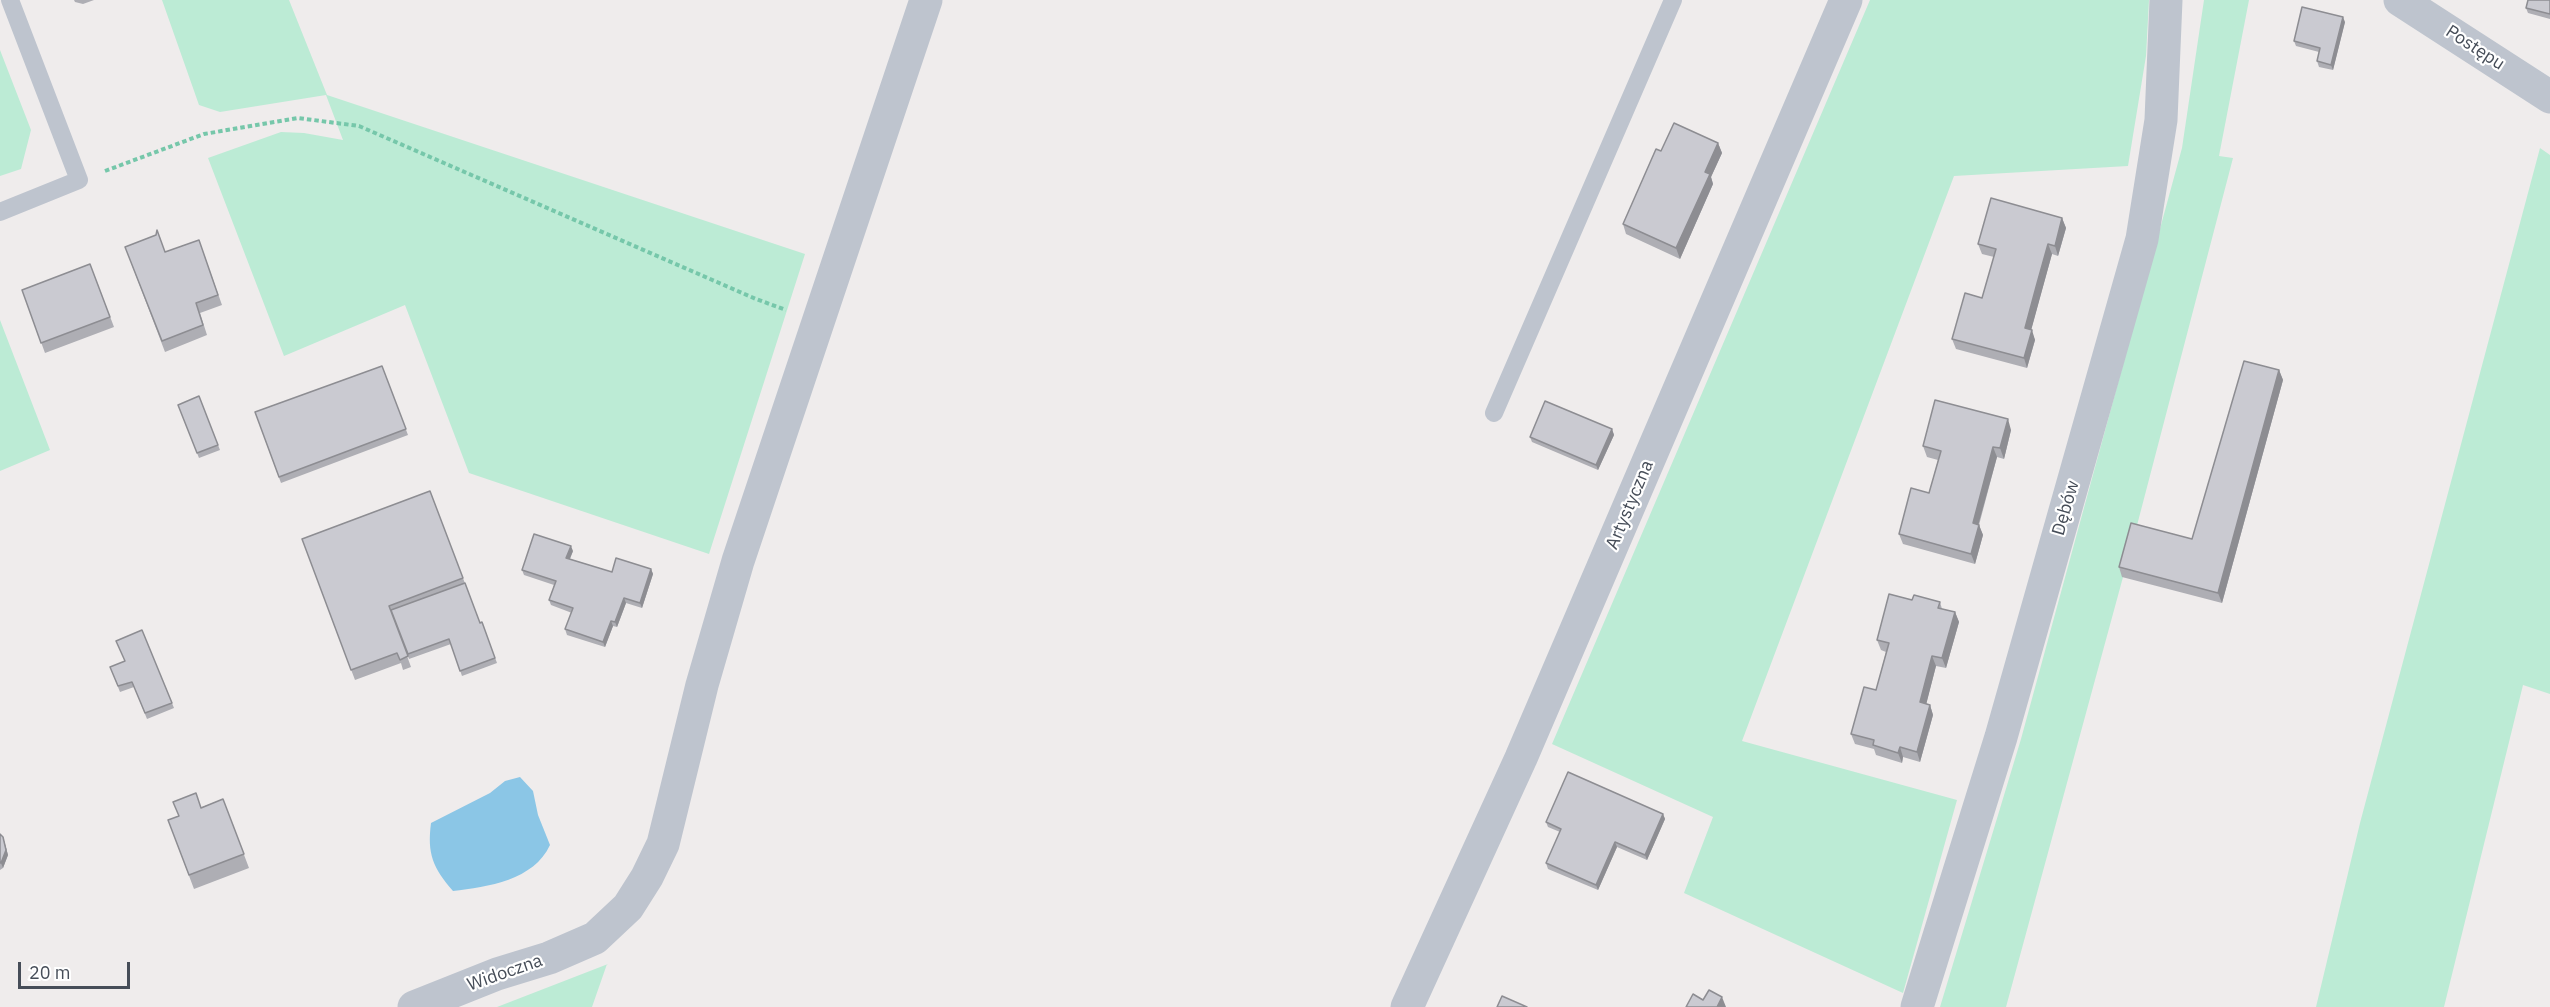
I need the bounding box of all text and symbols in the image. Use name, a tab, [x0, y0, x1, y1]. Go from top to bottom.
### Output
street label: Postępu	[2441, 21, 2509, 75]
street label: Artystyczna	[1602, 457, 1658, 553]
street label: Dębów	[2048, 478, 2084, 538]
scale bar	[21, 950, 134, 988]
street label: Widoczna	[464, 950, 546, 996]
text: 20 m	[29, 961, 71, 984]

